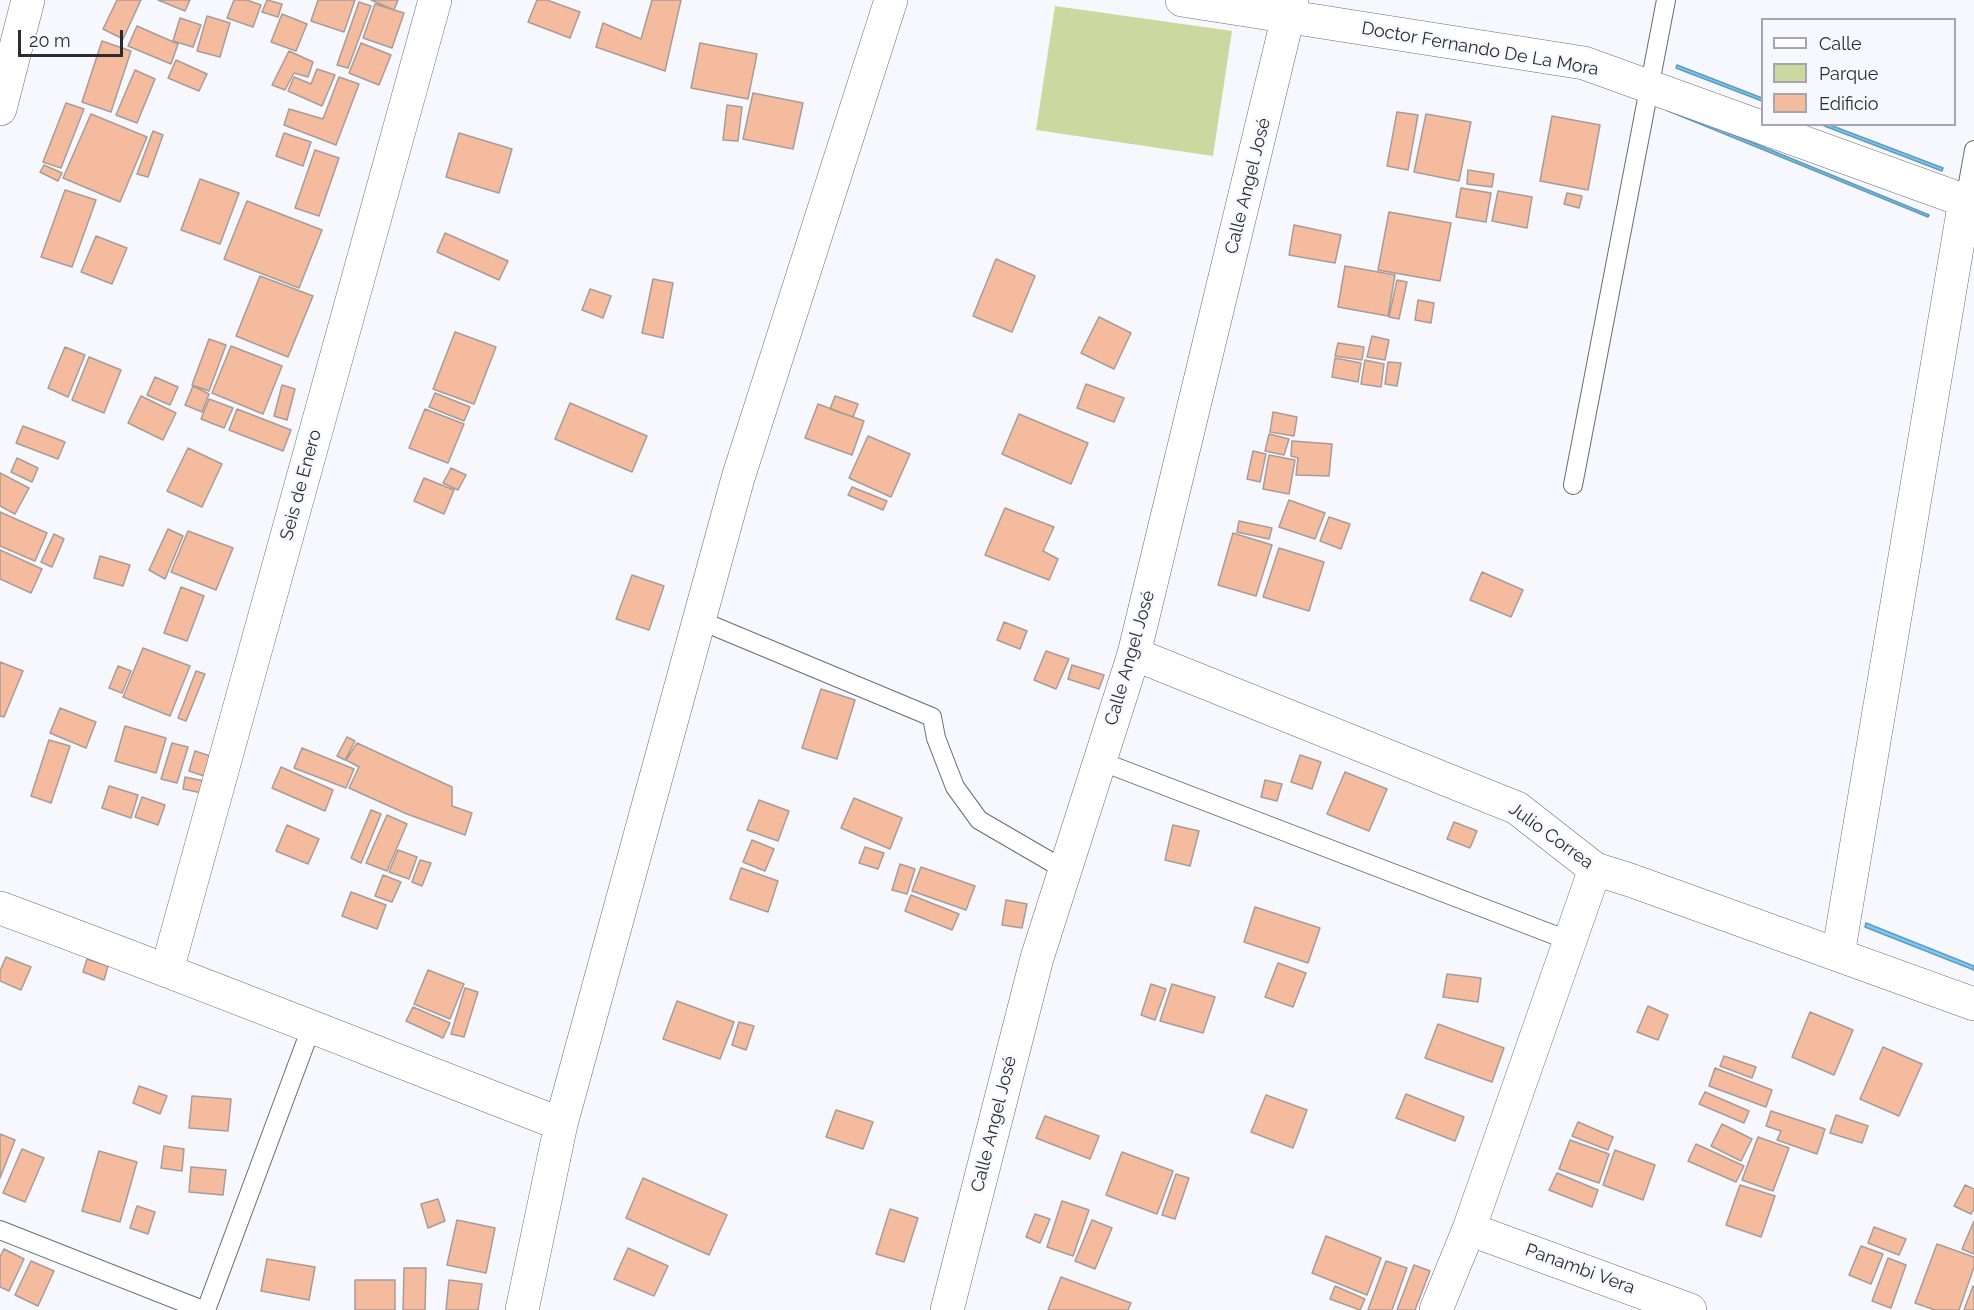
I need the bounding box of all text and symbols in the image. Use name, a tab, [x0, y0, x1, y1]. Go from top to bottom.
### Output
street label: Doctor Fernando De La Mora	[1360, 17, 1600, 81]
scale bar	[21, 18, 126, 56]
legend	[1761, 18, 1956, 126]
text: 20 m	[29, 30, 71, 51]
text: Calle	[1819, 33, 1862, 54]
text: Parque	[1819, 63, 1878, 84]
text: Edificio	[1819, 93, 1878, 114]
street label: Calle Angel José	[1221, 116, 1275, 256]
street label: Seis de Enero	[276, 427, 326, 543]
street label: Calle Angel José	[1100, 588, 1160, 728]
street label: Julio Correa	[1505, 798, 1597, 874]
street label: Calle Angel José	[967, 1054, 1021, 1194]
street label: Panambi Vera	[1522, 1239, 1638, 1299]

